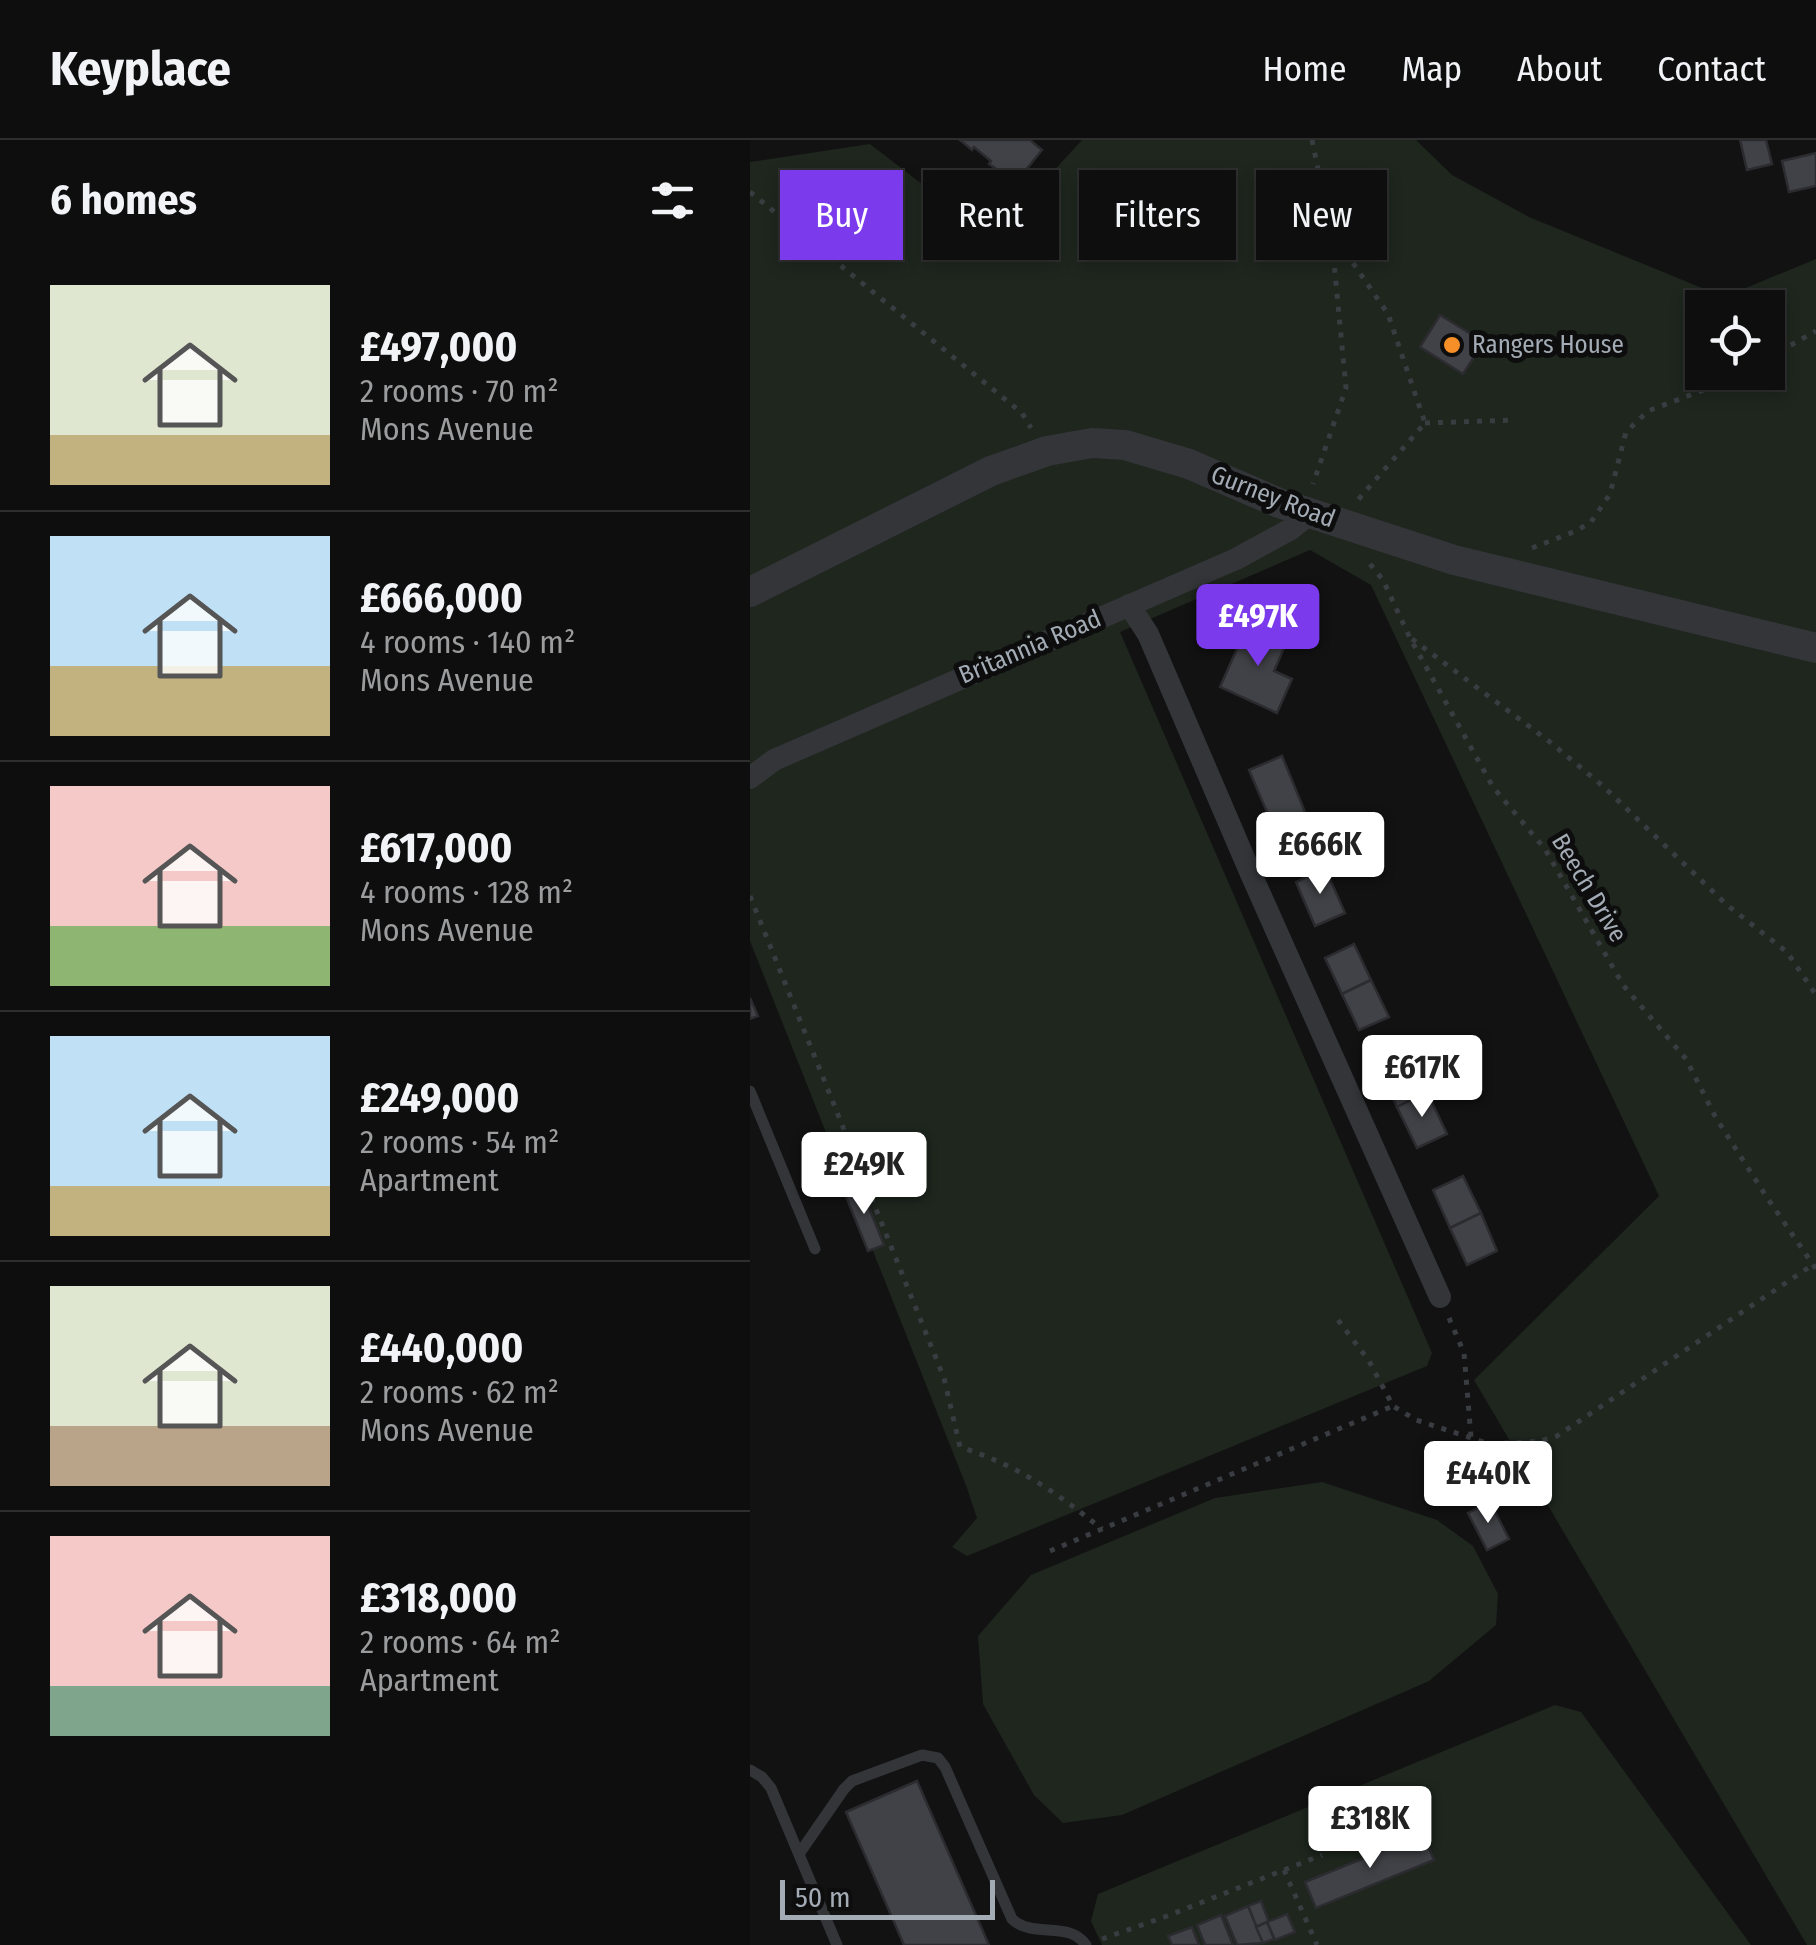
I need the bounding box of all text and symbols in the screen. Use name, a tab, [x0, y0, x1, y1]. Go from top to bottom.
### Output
text: Keyplace	[50, 40, 231, 98]
text: Home	[1263, 48, 1346, 90]
text: Map	[1401, 48, 1462, 90]
text: About	[1517, 48, 1602, 90]
text: Contact	[1657, 48, 1766, 90]
chip: Buy	[780, 170, 903, 260]
chip: Rent	[923, 170, 1059, 260]
chip: Filters	[1079, 170, 1236, 260]
chip: New	[1256, 170, 1387, 260]
icon: filters	[645, 173, 700, 228]
text: 6 homes	[50, 175, 197, 225]
map controls	[1685, 290, 1785, 390]
button: locate	[1685, 290, 1785, 390]
text: £497,000	[360, 322, 517, 372]
icon: home	[130, 325, 250, 445]
place label: Rangers House	[1472, 330, 1624, 360]
marker: Rangers House	[1441, 334, 1463, 356]
text: 2 rooms · 70 m²	[360, 372, 559, 410]
text: Mons Avenue	[360, 410, 534, 448]
street label: Gurney Road	[1207, 460, 1339, 534]
text: £666,000	[360, 573, 523, 623]
icon: home	[130, 576, 250, 696]
pin: £497K	[1188, 584, 1328, 669]
text: £497K	[1218, 597, 1298, 635]
street label: Britannia Road	[954, 604, 1106, 690]
text: 4 rooms · 140 m²	[360, 623, 575, 661]
text: Mons Avenue	[360, 661, 534, 699]
pin: £666K	[1250, 812, 1390, 897]
text: £617,000	[360, 823, 513, 873]
text: £666K	[1278, 825, 1362, 863]
icon: home	[130, 826, 250, 946]
street label: Beech Drive	[1545, 828, 1633, 948]
text: 4 rooms · 128 m²	[360, 873, 573, 911]
text: Mons Avenue	[360, 911, 534, 949]
pin: £617K	[1352, 1035, 1492, 1120]
text: £617K	[1384, 1048, 1460, 1086]
text: £249,000	[360, 1073, 519, 1123]
icon: home	[130, 1076, 250, 1196]
text: 2 rooms · 54 m²	[360, 1123, 559, 1161]
pin: £249K	[794, 1132, 934, 1217]
text: £249K	[824, 1145, 904, 1183]
text: Apartment	[360, 1161, 499, 1199]
text: £440,000	[360, 1323, 523, 1373]
icon: home	[130, 1326, 250, 1446]
text: 2 rooms · 62 m²	[360, 1373, 559, 1411]
text: Mons Avenue	[360, 1411, 534, 1449]
pin: £440K	[1418, 1441, 1558, 1526]
text: £440K	[1446, 1454, 1530, 1492]
text: £318,000	[360, 1573, 517, 1623]
icon: home	[130, 1576, 250, 1696]
text: 2 rooms · 64 m²	[360, 1623, 561, 1661]
text: Apartment	[360, 1661, 499, 1699]
pin: £318K	[1300, 1786, 1440, 1871]
text: £318K	[1330, 1799, 1410, 1837]
scale bar	[780, 1875, 995, 1920]
text: 50 m	[795, 1881, 851, 1914]

